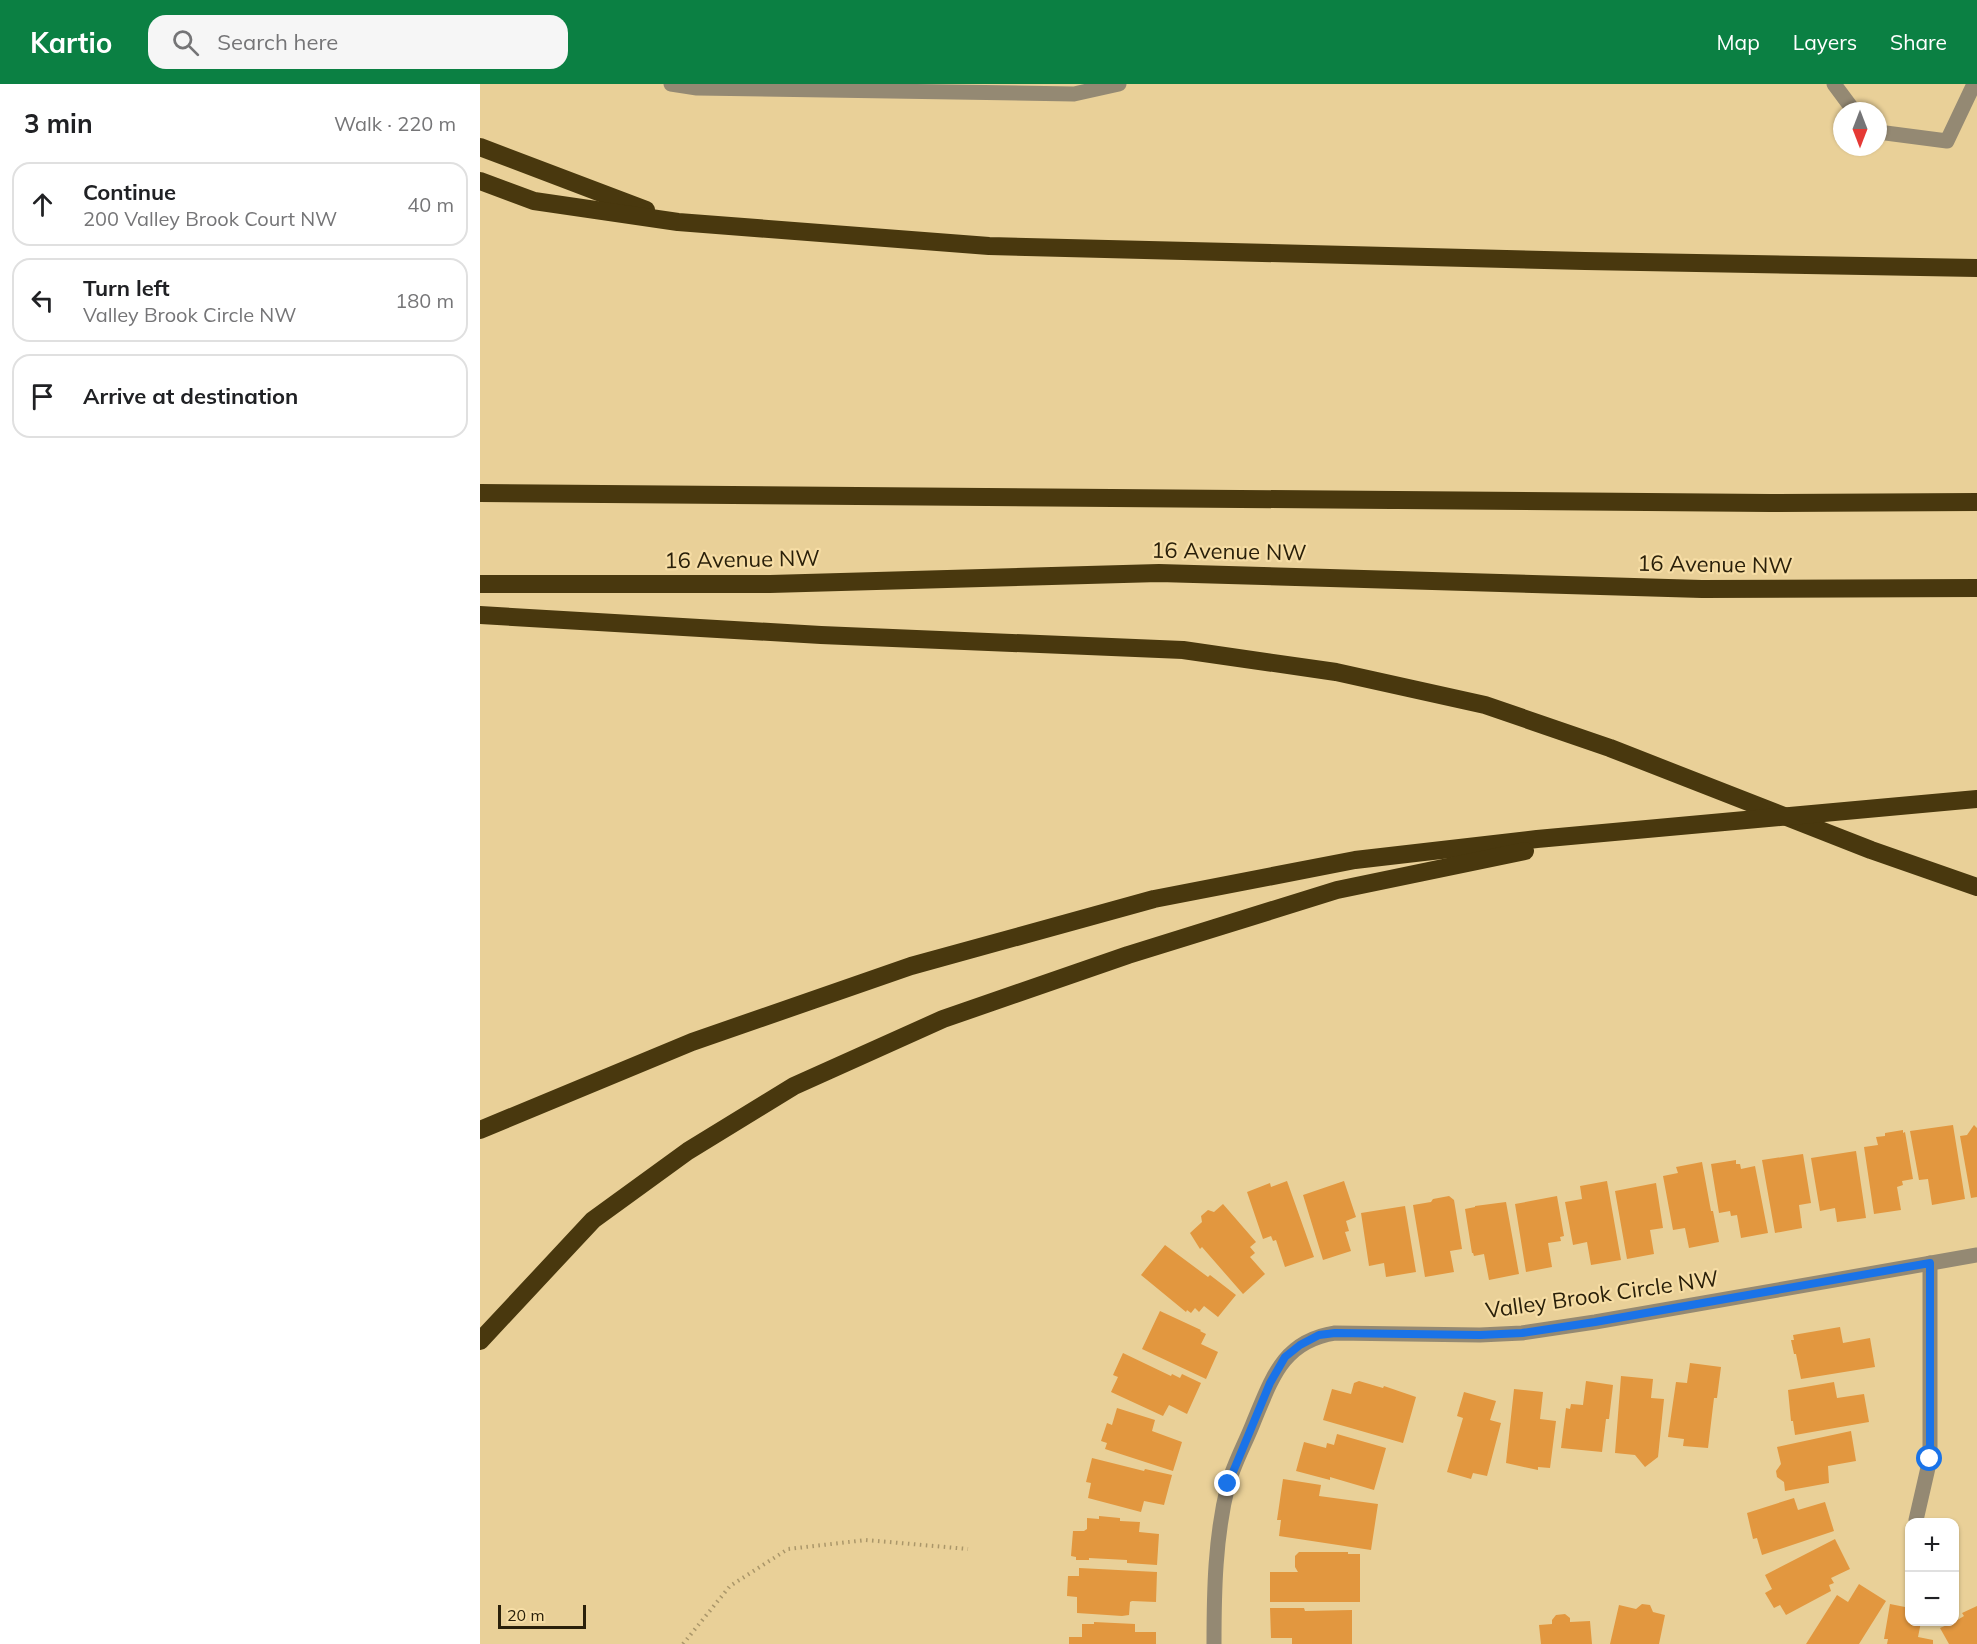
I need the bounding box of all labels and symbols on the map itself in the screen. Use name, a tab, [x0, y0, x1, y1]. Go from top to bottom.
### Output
north arrow	[1833, 102, 1887, 156]
street label: 16 Avenue NW	[1151, 536, 1307, 566]
street label: 16 Avenue NW	[664, 544, 820, 574]
street label: 16 Avenue NW	[1637, 549, 1793, 579]
street label: Valley Brook Circle NW	[1484, 1264, 1720, 1324]
route start	[1916, 1445, 1942, 1471]
route end	[1214, 1470, 1240, 1496]
scale bar	[498, 1602, 586, 1630]

